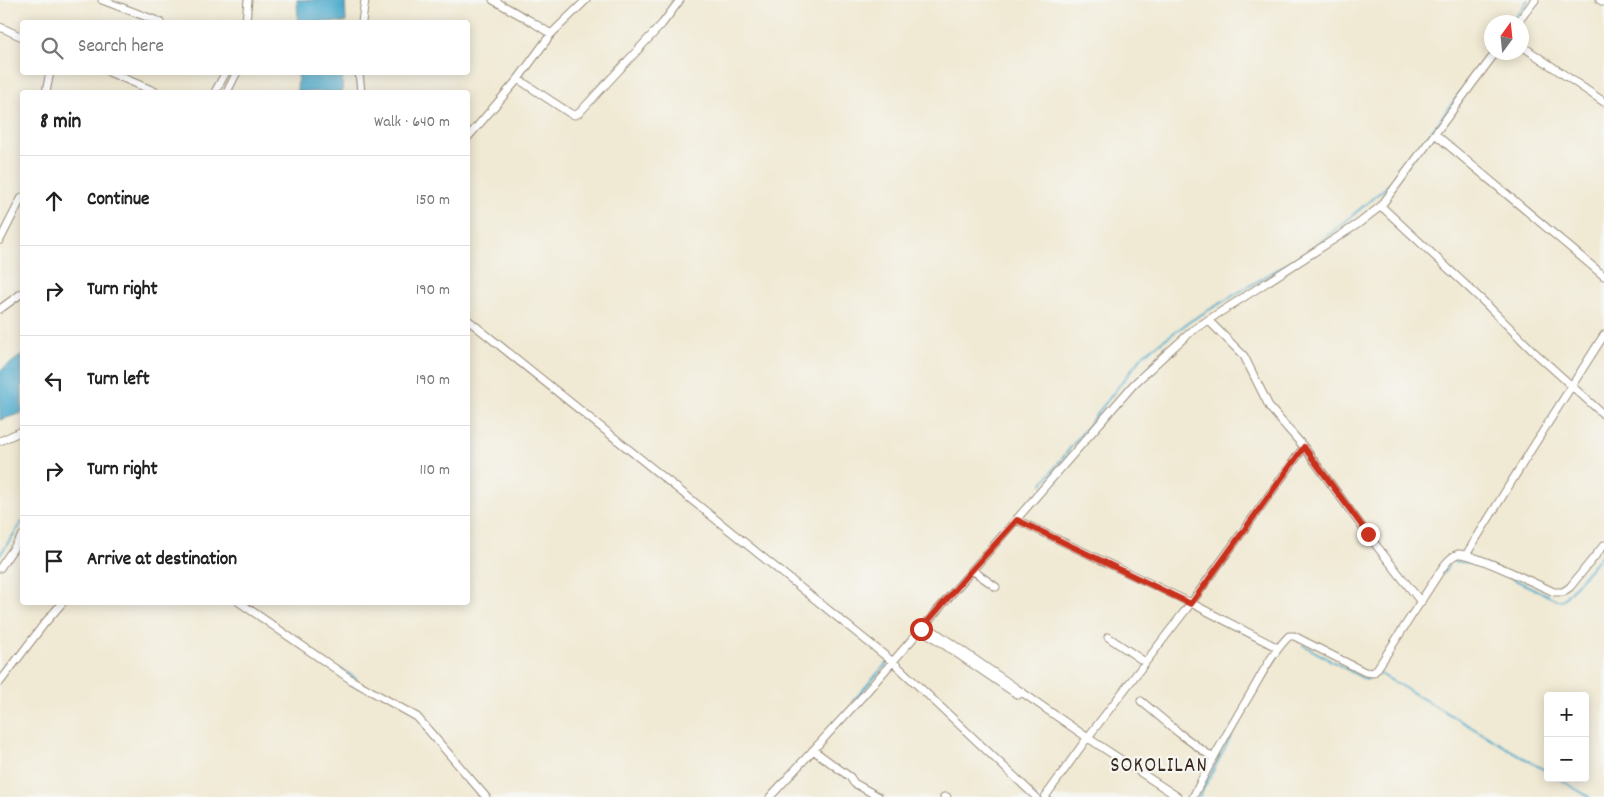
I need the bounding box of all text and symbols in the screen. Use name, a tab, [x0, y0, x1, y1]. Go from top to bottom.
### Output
north arrow	[1484, 15, 1529, 60]
search box	[20, 20, 470, 75]
icon: search	[38, 34, 66, 62]
text: Search here	[78, 34, 164, 61]
text: 8 min	[40, 108, 81, 138]
text: Walk · 640 m	[374, 111, 450, 134]
icon: ahead	[40, 187, 68, 215]
text: Continue	[87, 187, 149, 214]
text: 150 m	[416, 189, 450, 212]
icon: right	[40, 277, 68, 305]
text: Turn right	[87, 277, 158, 304]
text: 190 m	[416, 279, 450, 302]
icon: left	[40, 367, 68, 395]
text: Turn left	[87, 367, 150, 394]
text: 190 m	[416, 369, 450, 392]
icon: right	[40, 457, 68, 485]
text: Turn right	[87, 457, 158, 484]
text: 110 m	[420, 459, 450, 482]
route end	[1357, 523, 1380, 546]
icon: arrive	[40, 547, 68, 575]
text: Arrive at destination	[87, 547, 237, 574]
route start	[910, 618, 933, 641]
map controls	[1544, 692, 1589, 782]
button: +	[1544, 692, 1589, 737]
button: −	[1544, 737, 1589, 782]
district label: SOKOLILAN	[1110, 752, 1208, 782]

